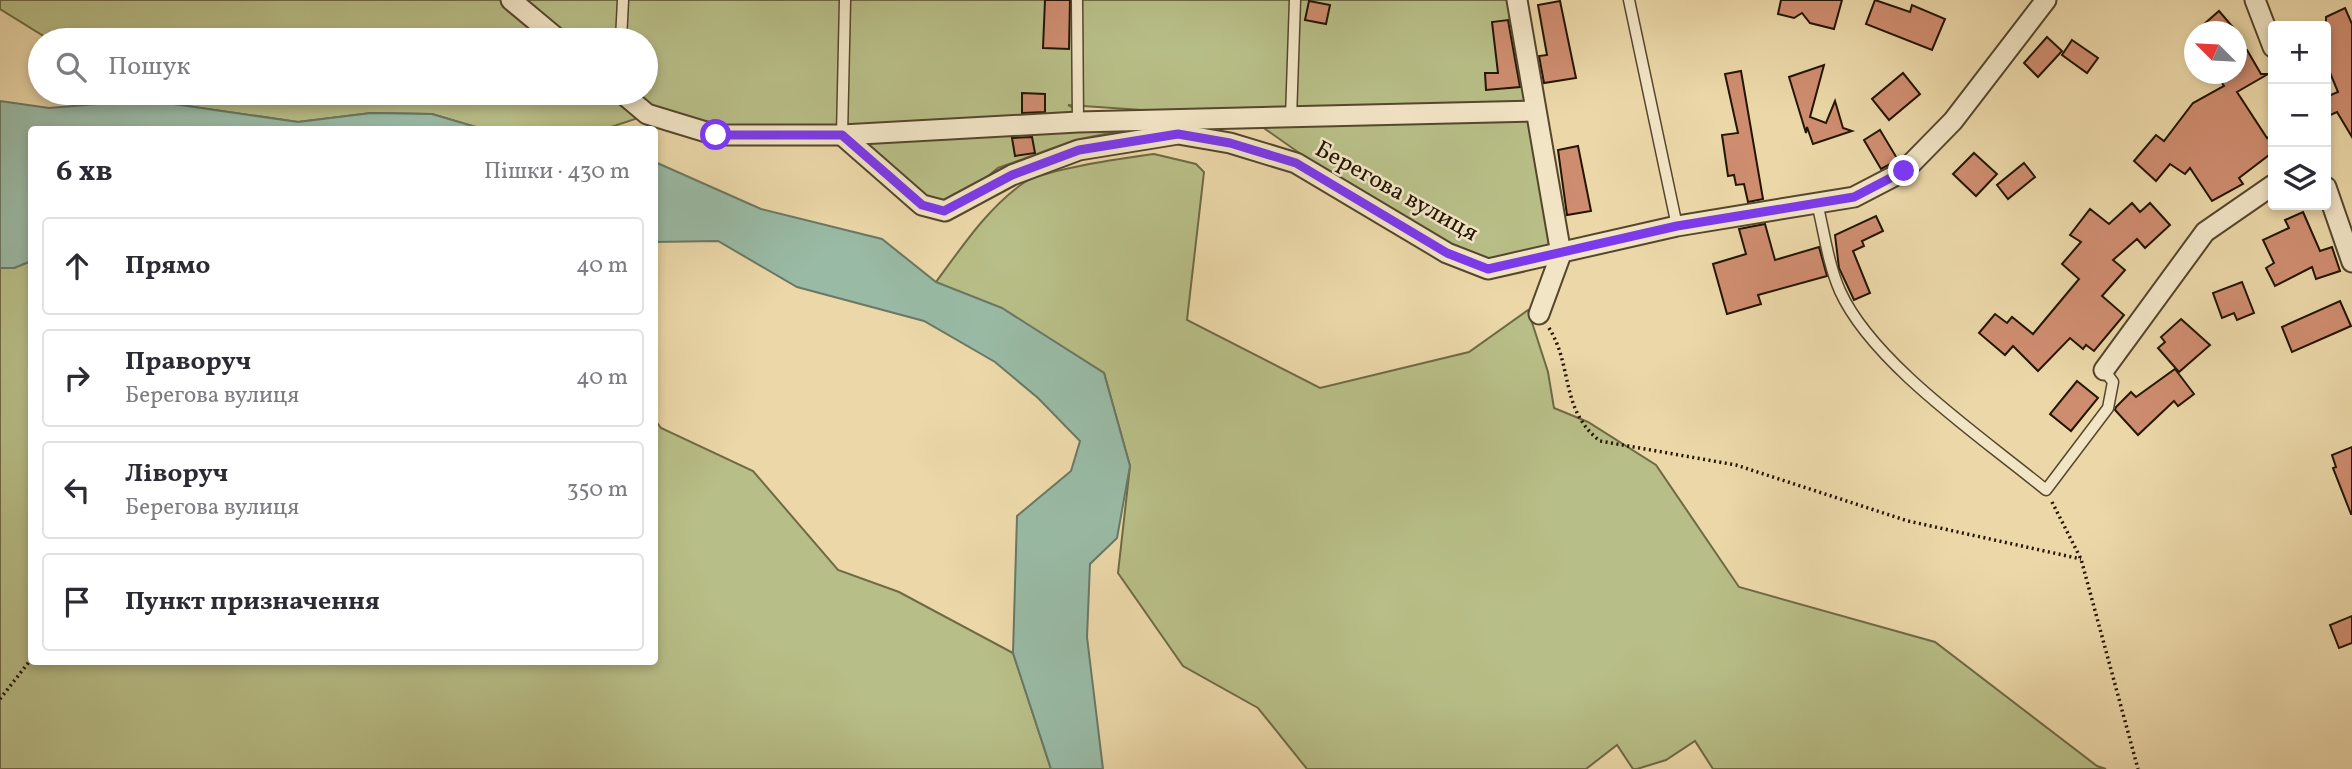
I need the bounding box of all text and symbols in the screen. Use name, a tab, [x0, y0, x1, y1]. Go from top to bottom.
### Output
north arrow	[2184, 21, 2247, 84]
map controls	[2268, 21, 2331, 210]
button: +	[2268, 21, 2331, 84]
search box	[28, 28, 658, 105]
icon: search	[52, 48, 90, 86]
text: Пошук	[108, 49, 190, 85]
button: −	[2268, 84, 2331, 147]
route start	[700, 119, 731, 150]
street label: Берегова вулиця	[1308, 133, 1484, 251]
button: layers	[2268, 147, 2331, 210]
text: 6 хв	[56, 151, 113, 193]
route end	[1888, 155, 1919, 186]
text: Пішки · 430 m	[484, 156, 630, 188]
icon: ahead	[58, 247, 96, 285]
text: Прямо	[125, 248, 210, 284]
text: 40 m	[576, 250, 628, 282]
text: Праворуч	[125, 344, 251, 380]
icon: right	[58, 359, 96, 397]
text: 40 m	[576, 362, 628, 394]
text: Берегова вулиця	[125, 380, 299, 412]
text: Ліворуч	[125, 456, 228, 492]
icon: left	[58, 471, 96, 509]
text: 350 m	[567, 474, 628, 506]
text: Берегова вулиця	[125, 492, 299, 524]
icon: arrive	[58, 583, 96, 621]
text: Пункт призначення	[125, 584, 380, 620]

